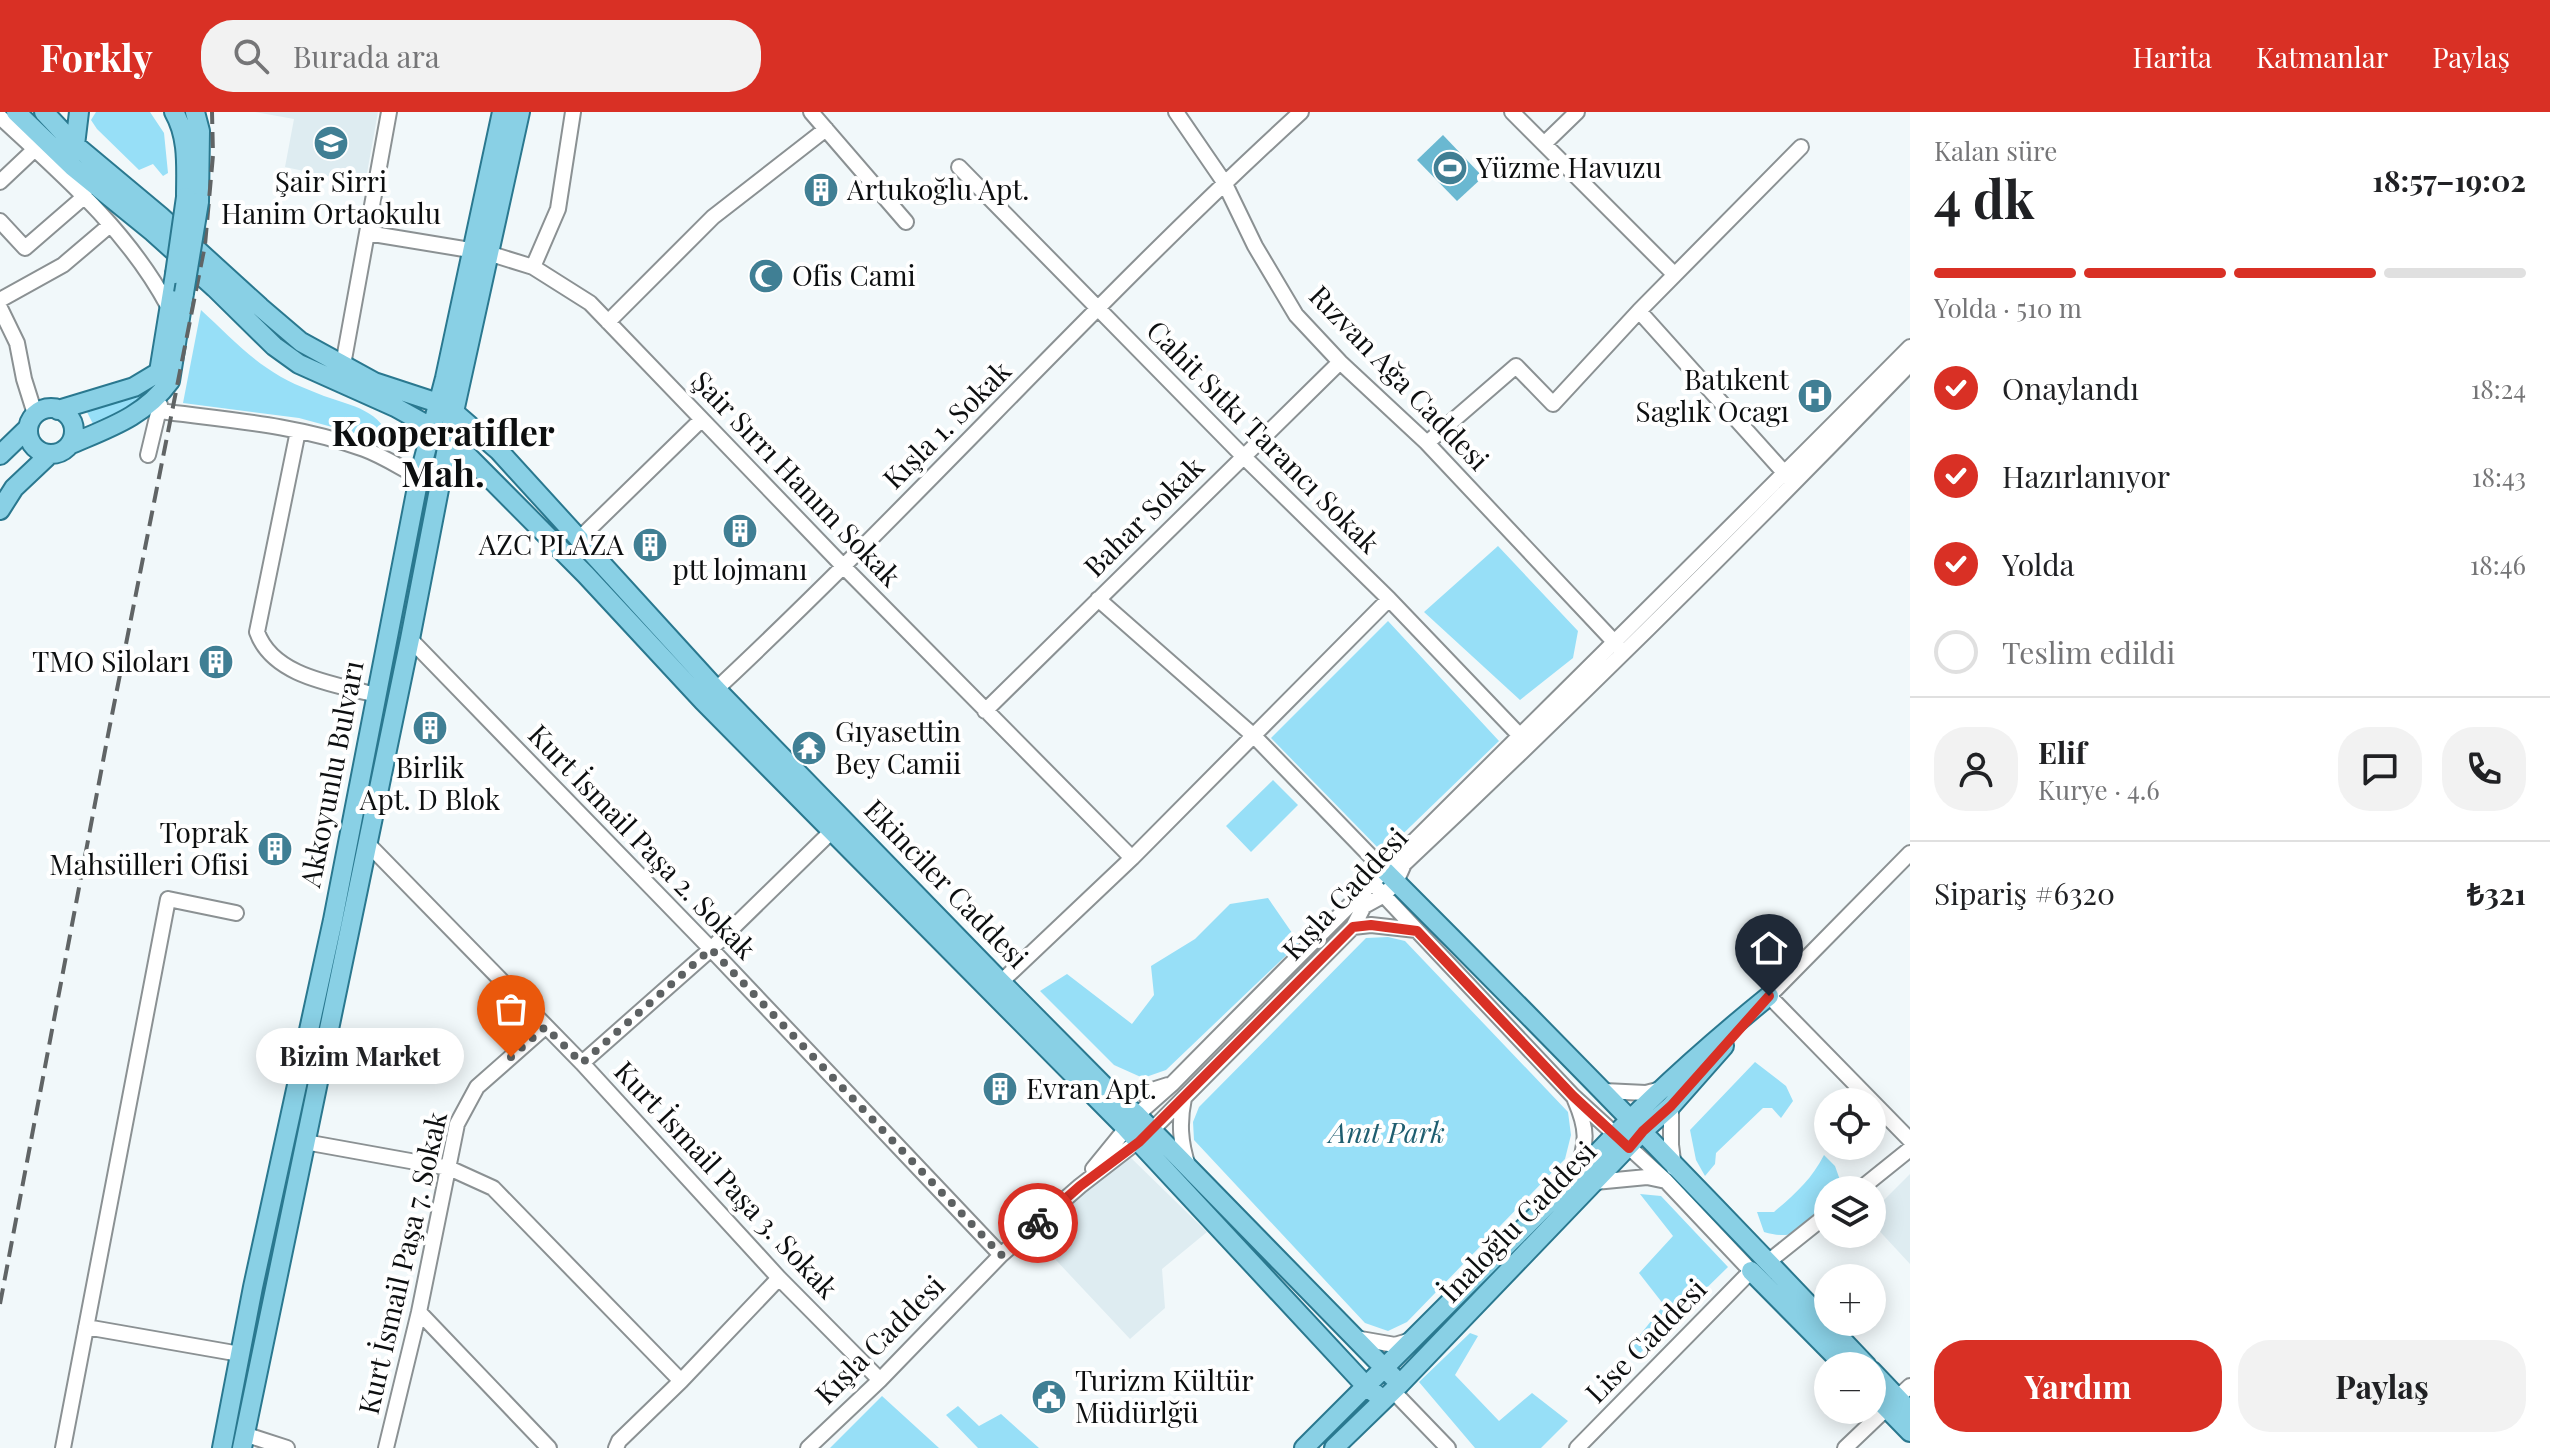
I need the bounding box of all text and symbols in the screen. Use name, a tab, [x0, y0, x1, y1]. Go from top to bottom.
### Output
search box	[201, 20, 761, 92]
text: Forkly	[40, 31, 153, 82]
icon: search	[229, 34, 273, 78]
text: Burada ara	[293, 36, 440, 76]
text: Harita	[2132, 38, 2212, 75]
text: Katmanlar	[2256, 38, 2388, 75]
text: Paylaş	[2432, 38, 2510, 75]
school or university icon: Şair Sirri Hanim Ortaokulu	[312, 124, 350, 162]
text: Kalan süre	[1934, 133, 2057, 168]
place label: Yüzme Havuzu	[1475, 148, 1662, 185]
sports icon: Yüzme Havuzu	[1431, 149, 1469, 187]
text: 18:57–19:02	[2372, 160, 2526, 200]
place label: Şair Sirri Hanim Ortaokulu	[221, 162, 441, 231]
text: 4 dk	[1934, 163, 2035, 232]
place label: Artukoğlu Apt.	[846, 170, 1029, 207]
building icon: Artukoğlu Apt.	[802, 171, 840, 209]
place label: Ofis Cami	[792, 256, 916, 293]
mosque icon: Ofis Cami	[747, 257, 785, 295]
street label: Rızvan Ağa Caddesi	[1302, 277, 1498, 477]
text: Yolda · 510 m	[1934, 290, 2082, 325]
street label: Cahit Sıtkı Tarancı Sokak	[1140, 312, 1389, 561]
street label: Kışla 1. Sokak	[874, 352, 1018, 496]
place label: Batıkent Saglık Ocagı	[1636, 360, 1790, 429]
street label: Şair Sırrı Hanım Sokak	[684, 362, 910, 594]
icon: check	[1934, 366, 1978, 410]
text: Onaylandı	[2002, 368, 2139, 408]
text: 18:24	[2471, 371, 2526, 406]
hospital icon: Batıkent Saglık Ocagı	[1796, 377, 1834, 415]
district label: Kooperatifler Mah.	[332, 407, 555, 496]
street label: Bahar Sokak	[1075, 448, 1211, 584]
icon: check	[1934, 454, 1978, 498]
text: Hazırlanıyor	[2002, 456, 2170, 496]
text: 18:43	[2472, 459, 2526, 494]
building icon: ptt lojmanı	[721, 512, 759, 550]
place label: AZC PLAZA	[478, 525, 624, 562]
building icon: AZC PLAZA	[631, 526, 669, 564]
icon: check	[1934, 542, 1978, 586]
text: Yolda	[2002, 544, 2075, 584]
text: 18:46	[2470, 547, 2526, 582]
place label: ptt lojmanı	[673, 550, 807, 587]
text: Teslim edildi	[2002, 632, 2175, 672]
place label: TMO Siloları	[32, 642, 190, 679]
building icon: TMO Siloları	[197, 643, 235, 681]
street label: Akkoyunlu Bulvarı	[290, 657, 371, 891]
building icon: Birlik Apt. D Blok	[411, 709, 449, 747]
place label: Gıyasettin Bey Camii	[835, 712, 961, 781]
street label: Kurt İsmail Paşa 2. Sokak	[521, 716, 765, 967]
button: person	[1934, 727, 2018, 811]
button: chat	[2338, 727, 2422, 811]
button: phone	[2442, 727, 2526, 811]
temple icon: Gıyasettin Bey Camii	[790, 729, 828, 767]
text: Elif	[2038, 732, 2086, 772]
place label: Birlik Apt. D Blok	[359, 748, 501, 817]
text: Kurye · 4.6	[2038, 772, 2160, 807]
street label: Ekinciler Caddesi	[857, 791, 1037, 975]
place label: Toprak Mahsülleri Ofisi	[49, 813, 250, 882]
street label: Kışla Caddesi	[1273, 819, 1415, 967]
building icon: Toprak Mahsülleri Ofisi	[256, 830, 294, 868]
text: Sipariş #6320	[1934, 873, 2115, 913]
text: ₺321	[2467, 873, 2526, 913]
pin	[1735, 914, 1803, 996]
icon: home	[1747, 926, 1791, 970]
pin	[477, 975, 545, 1057]
icon: bag	[489, 987, 533, 1031]
callout: Bizim Market	[255, 1029, 463, 1085]
text: Bizim Market	[279, 1038, 441, 1073]
street label: Kurt İsmail Paşa 3. Sokak	[607, 1052, 847, 1306]
place label: Evran Apt.	[1026, 1069, 1157, 1106]
building icon: Evran Apt.	[981, 1070, 1019, 1108]
map controls	[1814, 1088, 1886, 1424]
button: locate	[1814, 1088, 1886, 1160]
street label: Kurt İsmail Paşa 7. Sokak	[349, 1107, 455, 1418]
park label: Anıt Park	[1326, 1113, 1445, 1150]
street label: İnaloğlu Caddesi	[1431, 1133, 1603, 1309]
button: layers	[1814, 1176, 1886, 1248]
courier	[998, 1183, 1078, 1263]
icon: bike	[1016, 1201, 1060, 1245]
button: +	[1814, 1264, 1886, 1336]
street label: Kışla Caddesi	[806, 1266, 952, 1412]
street label: Lise Caddesi	[1576, 1270, 1713, 1410]
button: Yardım	[1934, 1340, 2222, 1432]
button: Paylaş	[2238, 1340, 2526, 1432]
button: −	[1814, 1352, 1886, 1424]
place label: Turizm Kültür Müdürlğü	[1075, 1361, 1254, 1430]
public building icon: Turizm Kültür Müdürlğü	[1030, 1378, 1068, 1416]

